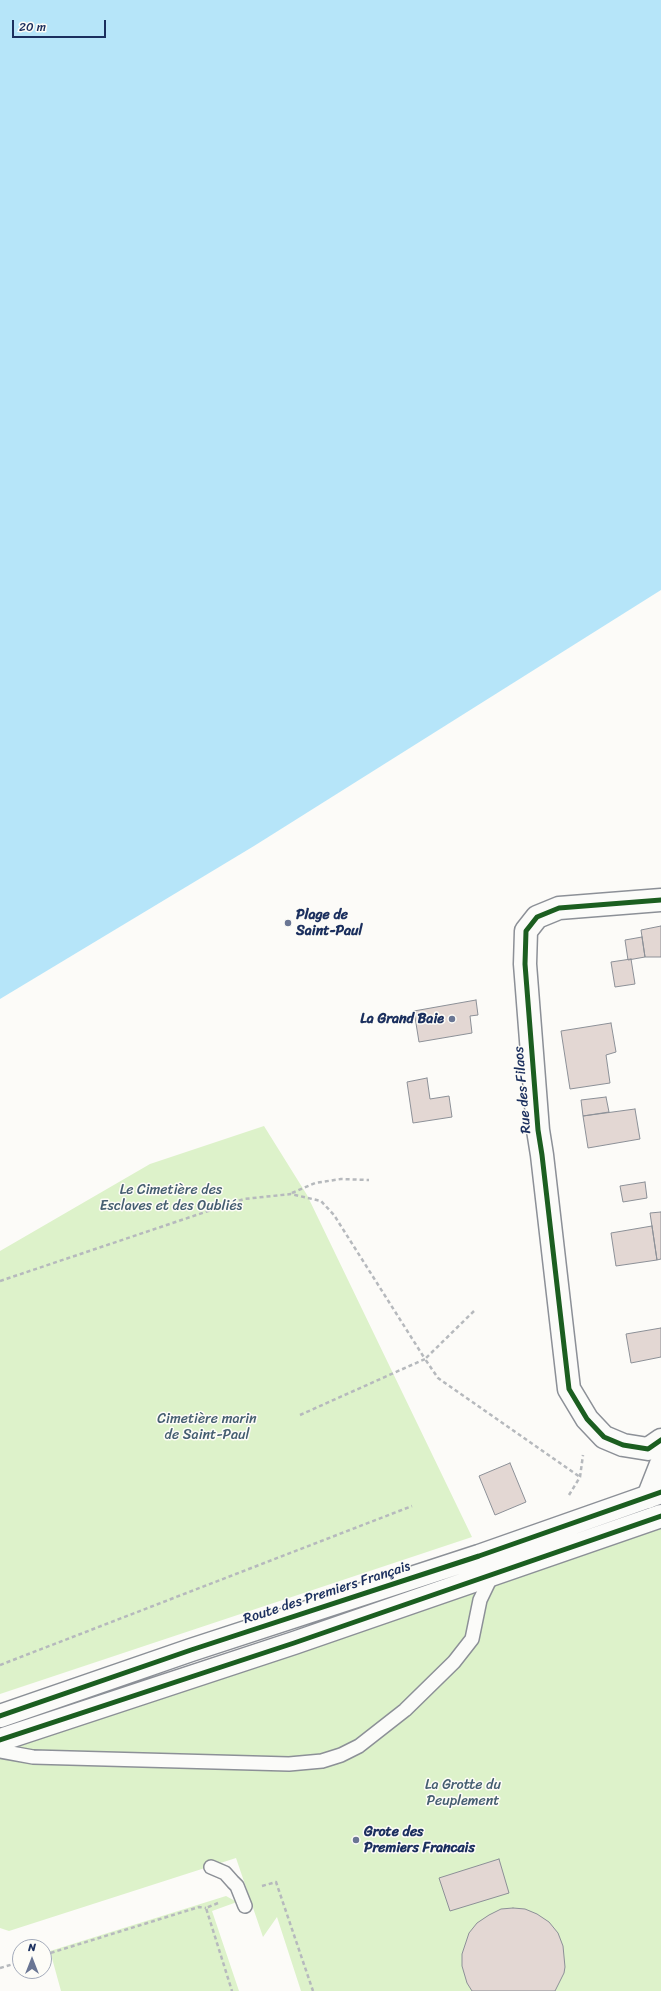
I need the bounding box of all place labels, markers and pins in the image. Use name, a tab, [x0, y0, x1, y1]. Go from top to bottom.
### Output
place label: Plage de Saint-Paul	[296, 907, 363, 940]
marker: Plage de Saint-Paul	[283, 918, 293, 928]
place label: La Grand Baie	[360, 1011, 444, 1027]
marker: La Grand Baie	[447, 1014, 457, 1024]
place label: Grote des Premiers Francais	[364, 1824, 475, 1856]
marker: Grote des Premiers Francais	[351, 1835, 361, 1845]

